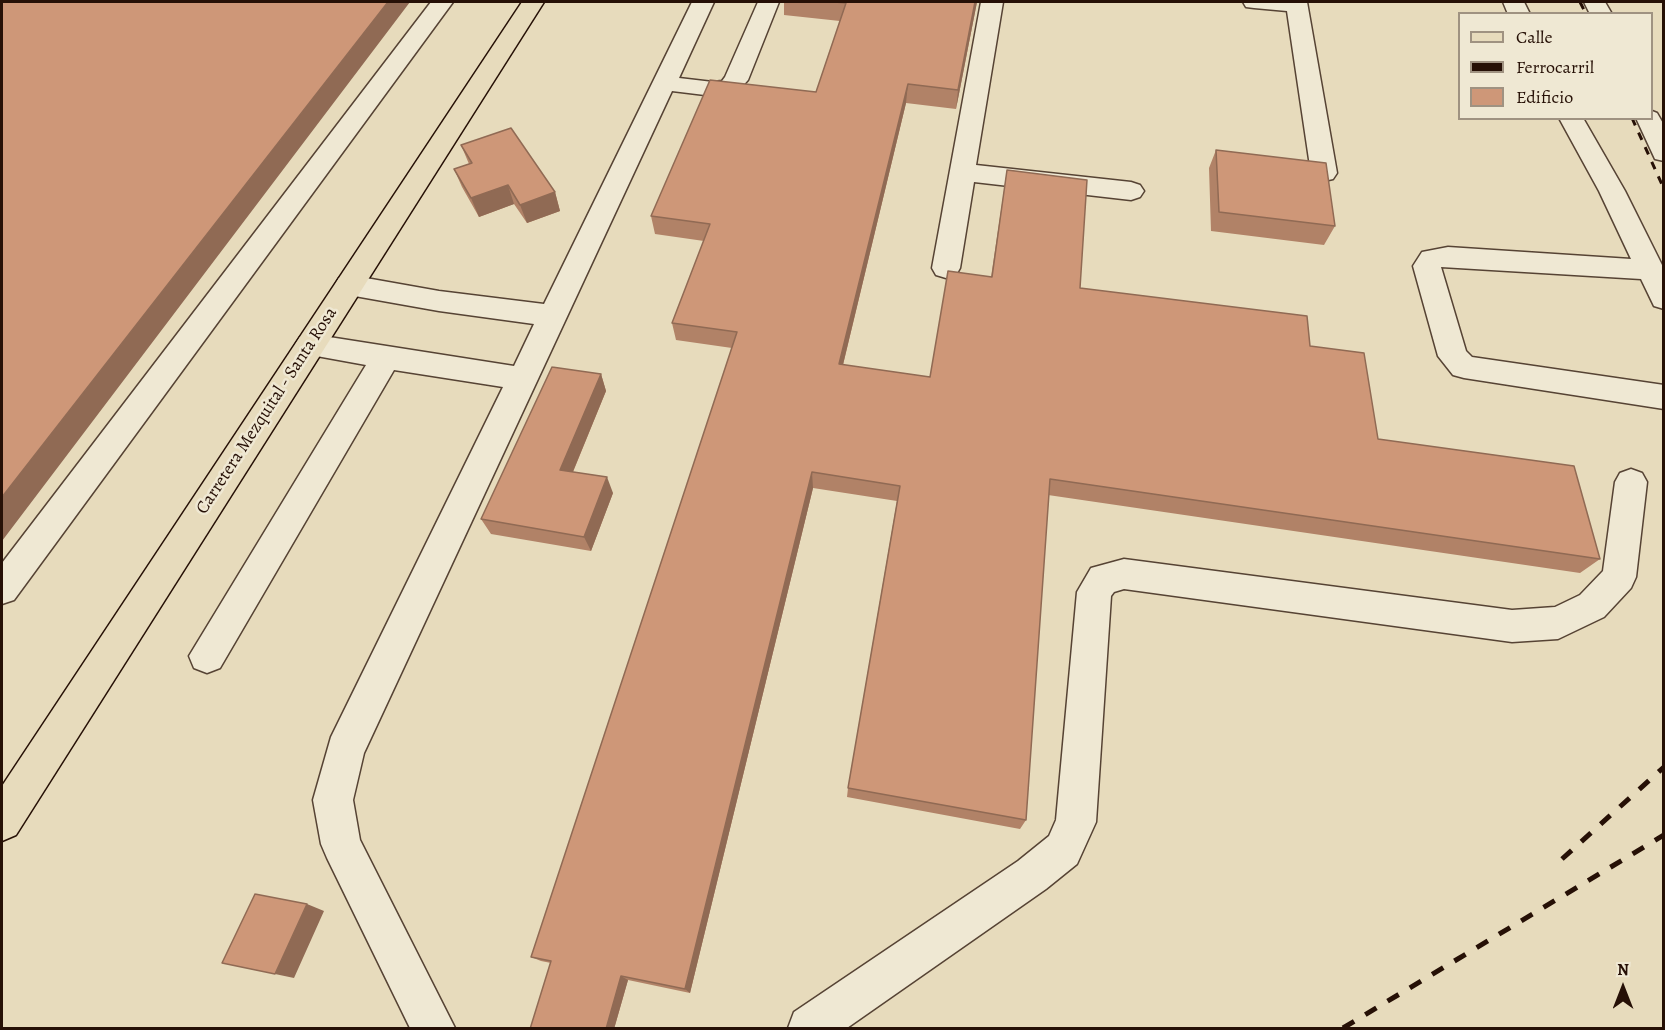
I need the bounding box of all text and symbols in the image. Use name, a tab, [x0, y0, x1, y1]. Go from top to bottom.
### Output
legend	[1458, 12, 1653, 120]
text: Calle	[1516, 25, 1553, 49]
text: Ferrocarril	[1516, 55, 1594, 79]
text: Edificio	[1516, 85, 1573, 109]
street label: Carretera Mezquital - Santa Rosa	[192, 303, 342, 519]
north arrow	[1593, 958, 1653, 1018]
text: N	[1617, 959, 1629, 981]

